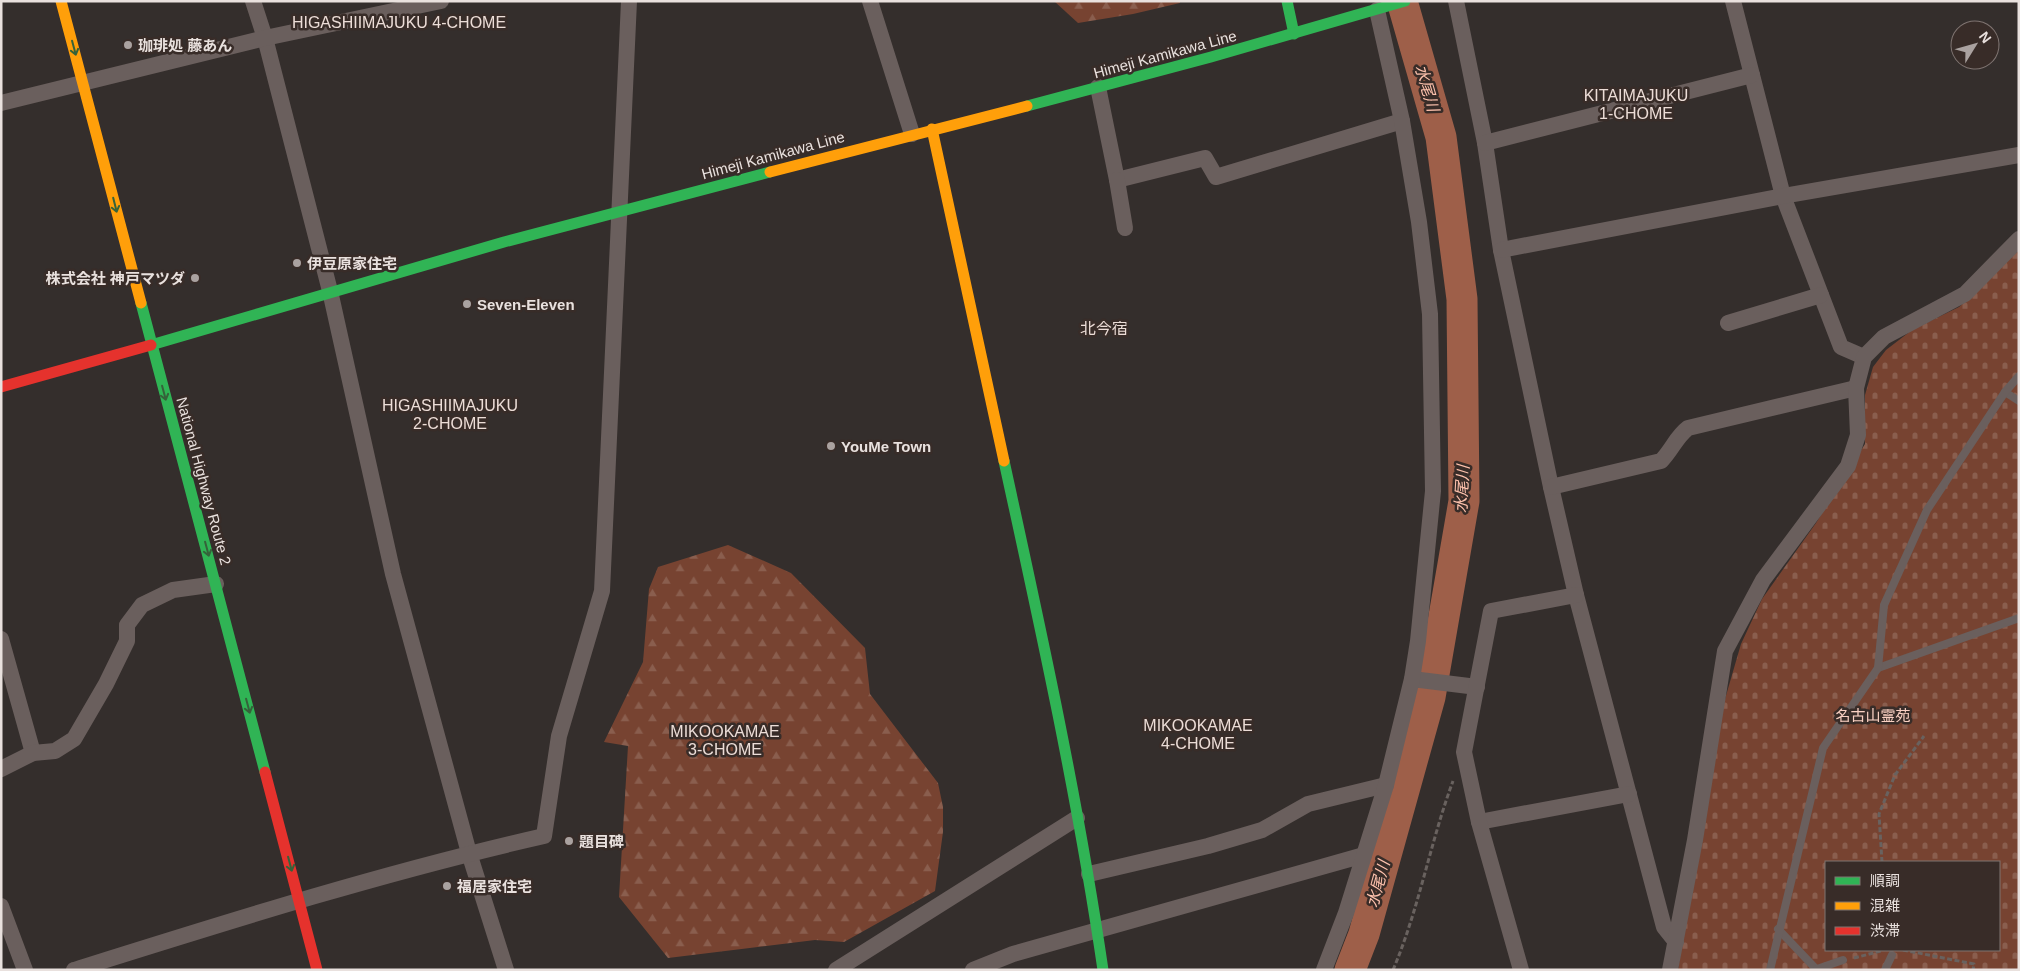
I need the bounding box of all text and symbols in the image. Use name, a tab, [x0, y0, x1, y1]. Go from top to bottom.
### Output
district label: HIGASHIIMAJUKU 4-CHOME	[292, 14, 506, 31]
north arrow	[1950, 20, 2000, 70]
street label: Himeji Kamikawa Line	[1092, 27, 1238, 81]
text: N	[1976, 28, 1995, 46]
place label: 珈琲処 藤あん	[138, 37, 232, 54]
marker: 珈琲処 藤あん	[122, 39, 134, 51]
one-way arrow	[70, 40, 79, 56]
water label: 水尾川	[1412, 63, 1442, 115]
district label: KITAIMAJUKU 1-CHOME	[1584, 87, 1688, 122]
street label: Himeji Kamikawa Line	[700, 128, 846, 182]
one-way arrow	[111, 197, 120, 213]
place label: 伊豆原家住宅	[307, 255, 397, 272]
marker: 伊豆原家住宅	[291, 257, 303, 269]
place label: 株式会社 神戸マツダ	[46, 270, 185, 287]
marker: 株式会社 神戸マツダ	[189, 272, 201, 284]
place label: Seven-Eleven	[477, 296, 575, 313]
marker: Seven-Eleven	[461, 298, 473, 310]
district label: 北今宿	[1080, 320, 1128, 337]
one-way arrow	[160, 384, 169, 400]
street label: National Highway Route 2	[173, 395, 235, 567]
district label: HIGASHIIMAJUKU 2-CHOME	[382, 397, 518, 432]
place label: YouMe Town	[841, 438, 931, 455]
marker: YouMe Town	[825, 440, 837, 452]
water label: 水尾川	[1452, 463, 1472, 513]
one-way arrow	[202, 541, 212, 557]
one-way arrow	[244, 698, 253, 714]
park label: 名古山霊苑	[1835, 707, 1911, 724]
district label: MIKOOKAMAE 4-CHOME	[1143, 717, 1253, 752]
district label: MIKOOKAMAE 3-CHOME	[670, 723, 780, 758]
place label: 題目碑	[579, 833, 624, 850]
marker: 題目碑	[563, 835, 575, 847]
one-way arrow	[285, 855, 295, 871]
water label: 水尾川	[1364, 857, 1393, 909]
legend	[1825, 861, 2000, 951]
text: 順調	[1870, 872, 1900, 889]
place label: 福居家住宅	[456, 878, 532, 895]
marker: 福居家住宅	[441, 880, 453, 892]
text: 混雑	[1870, 897, 1900, 914]
text: 渋滞	[1870, 922, 1900, 939]

